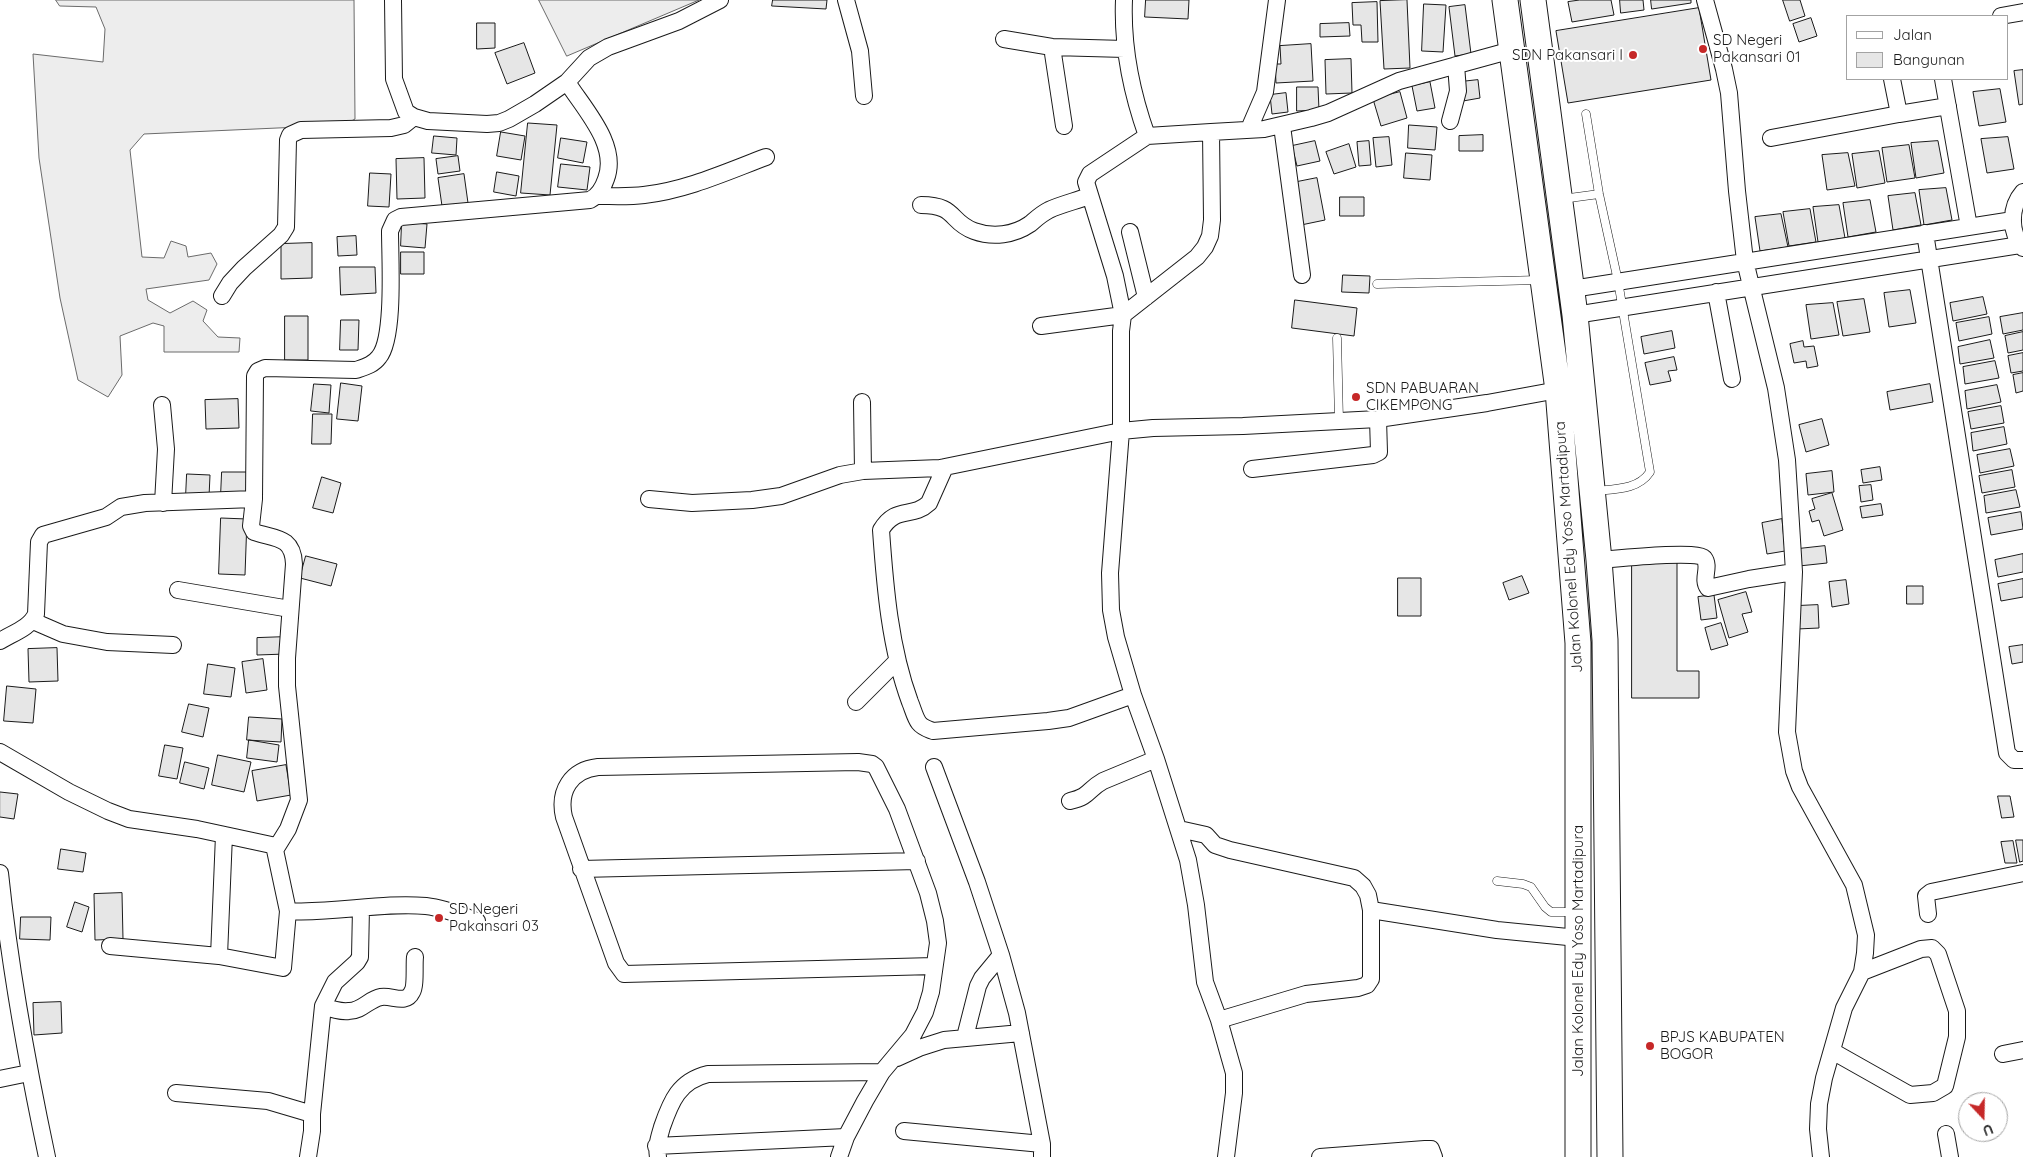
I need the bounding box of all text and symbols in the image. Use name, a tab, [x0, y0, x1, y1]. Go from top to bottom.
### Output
legend	[1846, 15, 2008, 80]
text: Jalan	[1893, 25, 1932, 44]
place label: SD Negeri Pakansari 01	[1713, 31, 1800, 66]
marker: SD Negeri Pakansari 01	[1697, 43, 1709, 55]
place label: SDN Pakansari I	[1512, 46, 1623, 64]
marker: SDN Pakansari I	[1627, 49, 1639, 61]
text: Bangunan	[1893, 50, 1965, 69]
place label: SDN PABUARAN CIKEMPONG	[1366, 379, 1479, 414]
marker: SDN PABUARAN CIKEMPONG	[1350, 391, 1362, 403]
street label: Jalan Kolonel Edy Yoso Martadipura	[1551, 421, 1587, 673]
street label: Jalan Kolonel Edy Yoso Martadipura	[1569, 825, 1587, 1077]
place label: SD Negeri Pakansari 03	[449, 900, 539, 935]
marker: SD Negeri Pakansari 03	[433, 912, 445, 924]
place label: BPJS KABUPATEN BOGOR	[1660, 1028, 1785, 1063]
marker: BPJS KABUPATEN BOGOR	[1644, 1040, 1656, 1052]
north arrow	[1958, 1092, 2008, 1142]
text: U	[1980, 1120, 1996, 1140]

